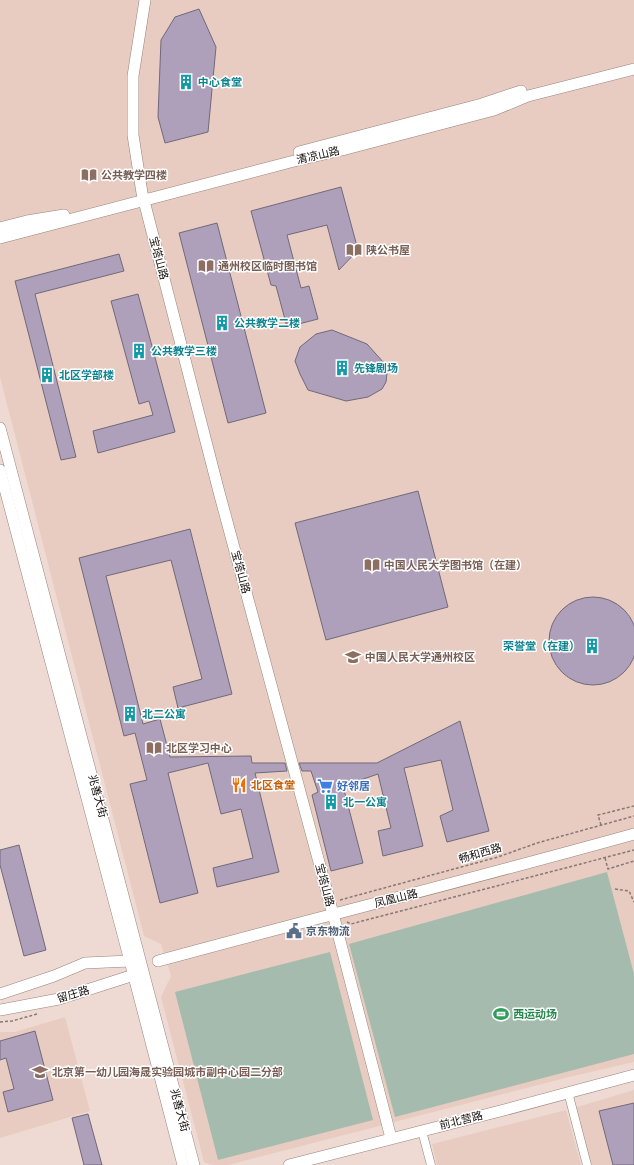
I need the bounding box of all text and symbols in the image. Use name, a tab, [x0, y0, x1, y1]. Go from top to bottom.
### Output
building icon: 中心食堂	[177, 73, 195, 91]
place label: 中心食堂	[198, 75, 242, 89]
street label: 清凉山路	[295, 143, 341, 167]
library icon: 公共教学四楼	[80, 166, 98, 184]
place label: 公共教学四楼	[101, 168, 167, 182]
street label: 宝塔山路	[147, 235, 171, 281]
library icon: 陕公书屋	[345, 241, 363, 259]
place label: 陕公书屋	[366, 243, 410, 257]
library icon: 通州校区临时图书馆	[197, 257, 215, 275]
place label: 通州校区临时图书馆	[218, 259, 317, 273]
building icon: 公共教学二楼	[213, 314, 231, 332]
place label: 公共教学二楼	[234, 316, 300, 330]
building icon: 公共教学三楼	[130, 342, 148, 360]
place label: 公共教学三楼	[151, 344, 217, 358]
building icon: 先锋剧场	[333, 359, 351, 377]
place label: 先锋剧场	[354, 361, 398, 375]
building icon: 北区学部楼	[38, 366, 56, 384]
place label: 北区学部楼	[59, 368, 114, 382]
street label: 宝塔山路	[229, 549, 253, 595]
library icon: 中国人民大学图书馆（在建）	[363, 556, 381, 574]
place label: 中国人民大学图书馆（在建）	[384, 558, 527, 572]
building icon: 荣誉堂（在建）	[583, 637, 601, 655]
place label: 荣誉堂（在建）	[503, 639, 580, 653]
school or university icon: 中国人民大学通州校区	[344, 648, 362, 666]
place label: 中国人民大学通州校区	[365, 650, 475, 664]
building icon: 北二公寓	[121, 705, 139, 723]
place label: 北二公寓	[142, 707, 186, 721]
library icon: 北区学习中心	[145, 739, 163, 757]
place label: 北区学习中心	[166, 741, 232, 755]
street label: 兆善大街	[86, 773, 110, 819]
restaurant icon: 北区食堂	[230, 776, 248, 794]
supermarket icon: 好邻居	[316, 777, 334, 795]
place label: 北区食堂	[251, 778, 295, 792]
place label: 好邻居	[337, 779, 370, 793]
building icon: 北一公寓	[322, 793, 340, 811]
place label: 北一公寓	[343, 795, 387, 809]
street label: 畅和西路	[457, 840, 503, 866]
street label: 宝塔山路	[313, 862, 337, 908]
street label: 凤凰山路	[373, 886, 419, 910]
public building icon: 京东物流	[285, 922, 303, 940]
place label: 京东物流	[306, 924, 350, 938]
street label: 留庄路	[55, 983, 91, 1005]
sports icon: 西运动场	[492, 1005, 510, 1023]
place label: 西运动场	[513, 1007, 557, 1021]
school or university icon: 北京第一幼儿园海晟实验园城市副中心园二分部	[31, 1063, 49, 1081]
place label: 北京第一幼儿园海晟实验园城市副中心园二分部	[52, 1065, 283, 1079]
street label: 兆善大街	[168, 1087, 192, 1133]
street label: 前北营路	[438, 1108, 484, 1132]

